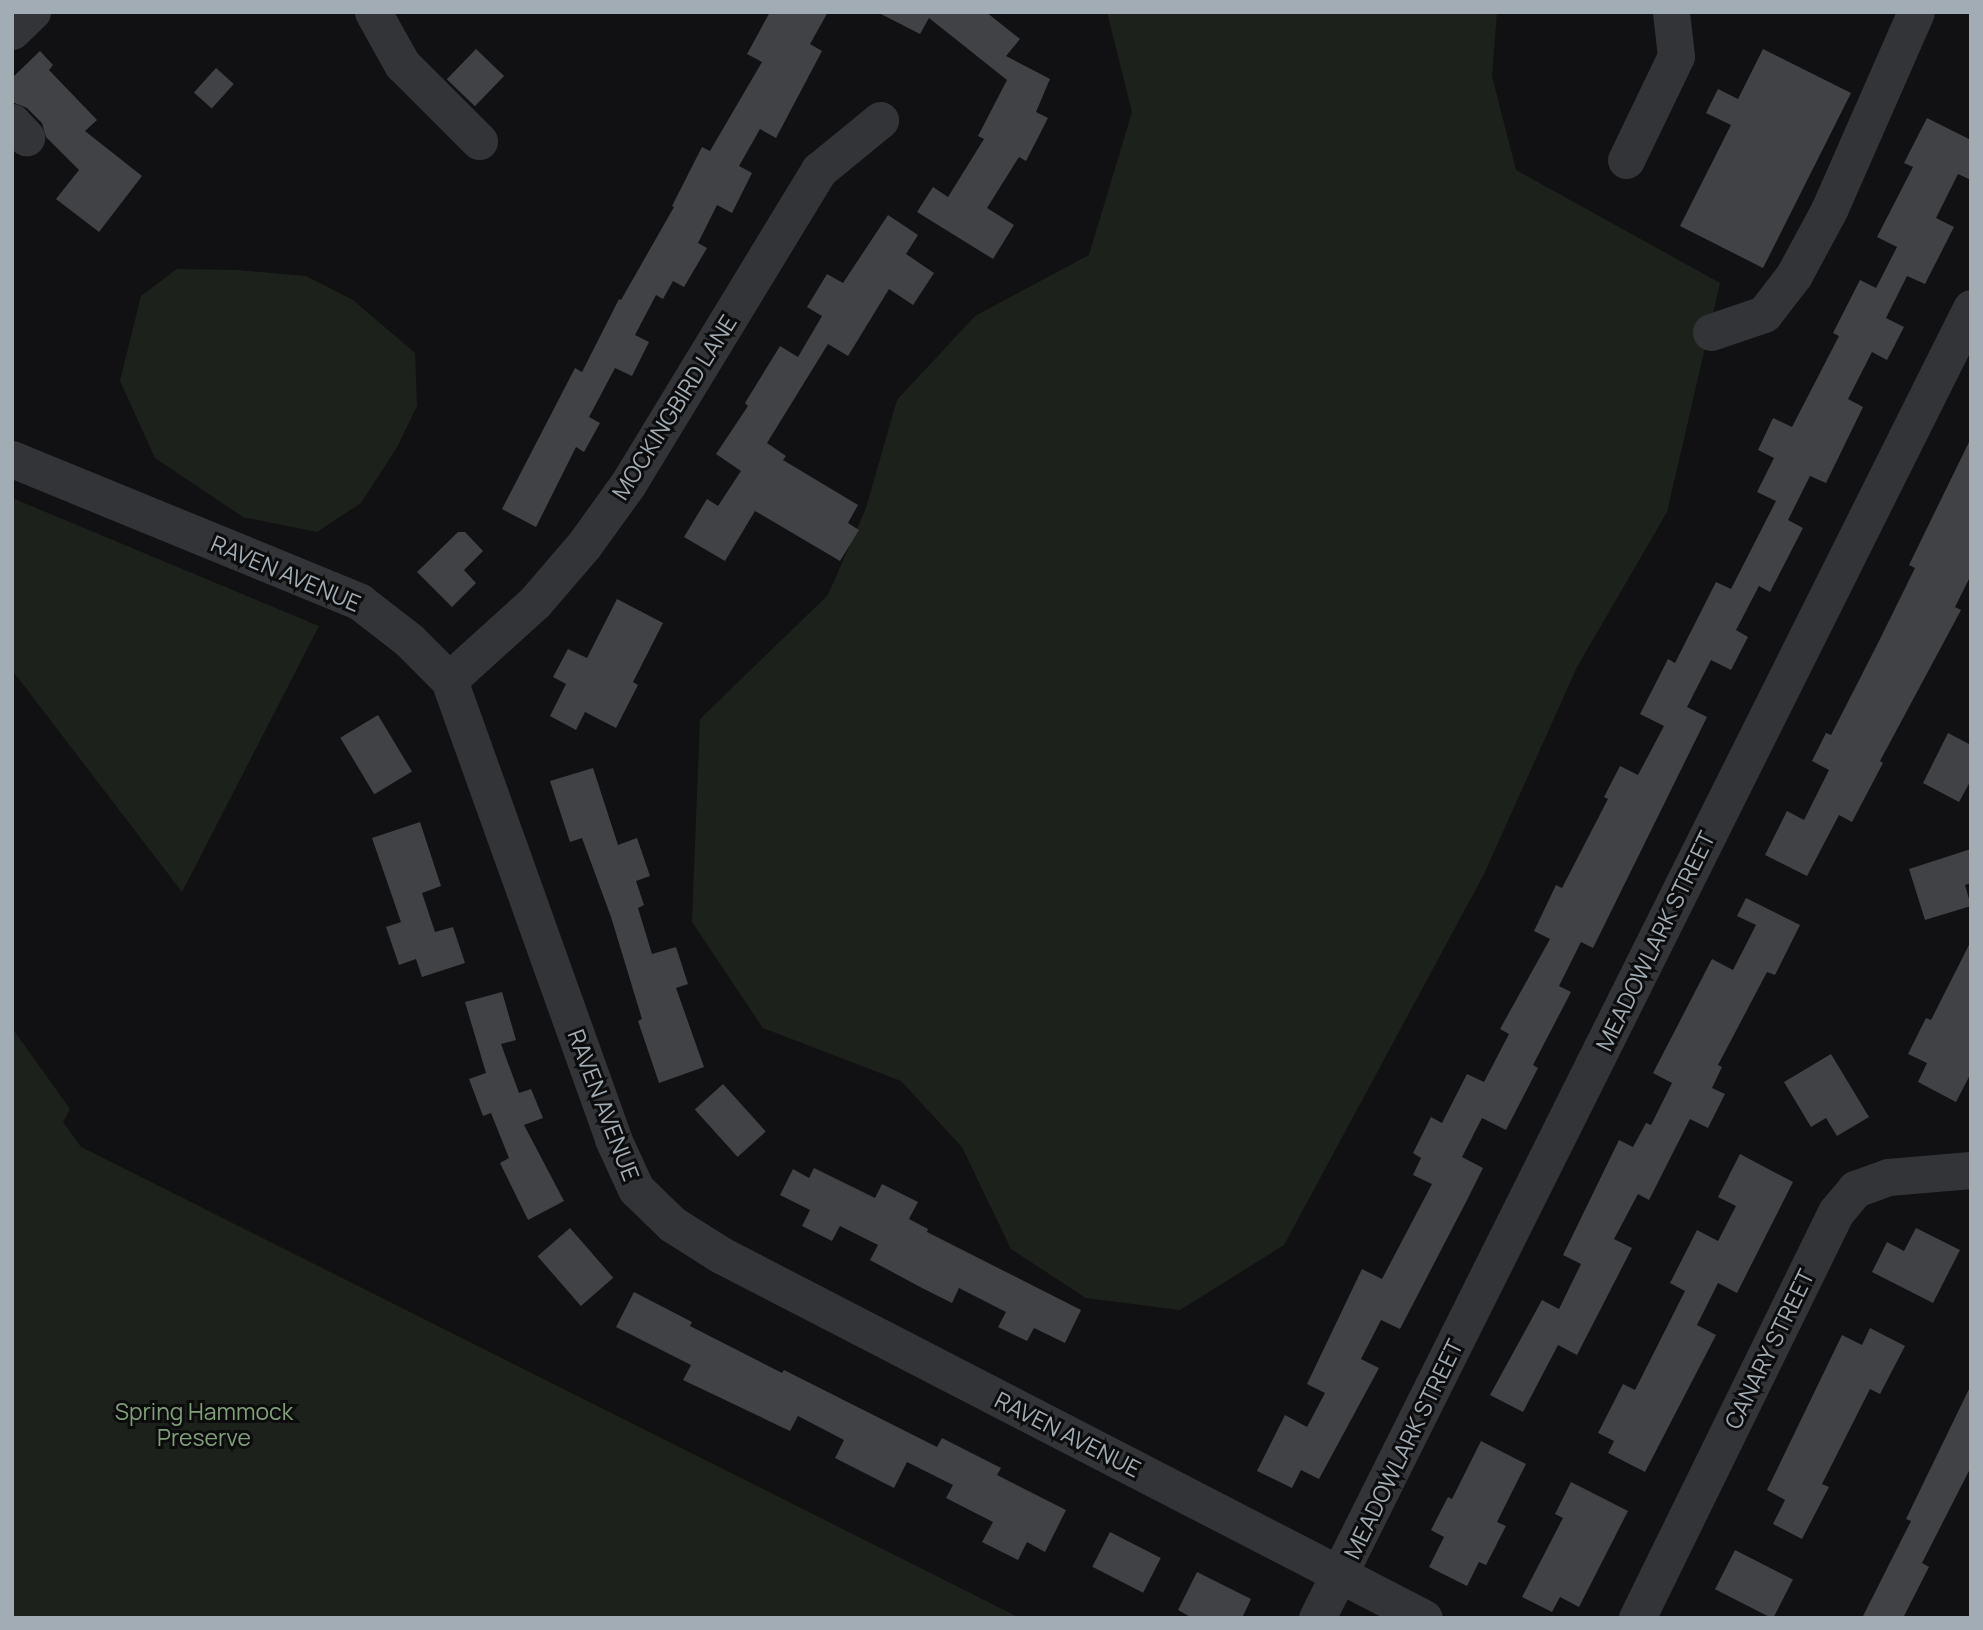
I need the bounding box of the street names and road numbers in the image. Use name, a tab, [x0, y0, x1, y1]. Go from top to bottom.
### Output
street label: MOCKINGBIRD LANE	[606, 310, 742, 504]
street label: RAVEN AVENUE	[207, 529, 365, 617]
street label: MEADOWLARK STREET	[1590, 826, 1720, 1056]
street label: RAVEN AVENUE	[562, 1025, 646, 1185]
street label: CANARY STREET	[1718, 1264, 1820, 1434]
street label: MEADOWLARK STREET	[1338, 1334, 1468, 1564]
street label: RAVEN AVENUE	[991, 1385, 1145, 1483]

